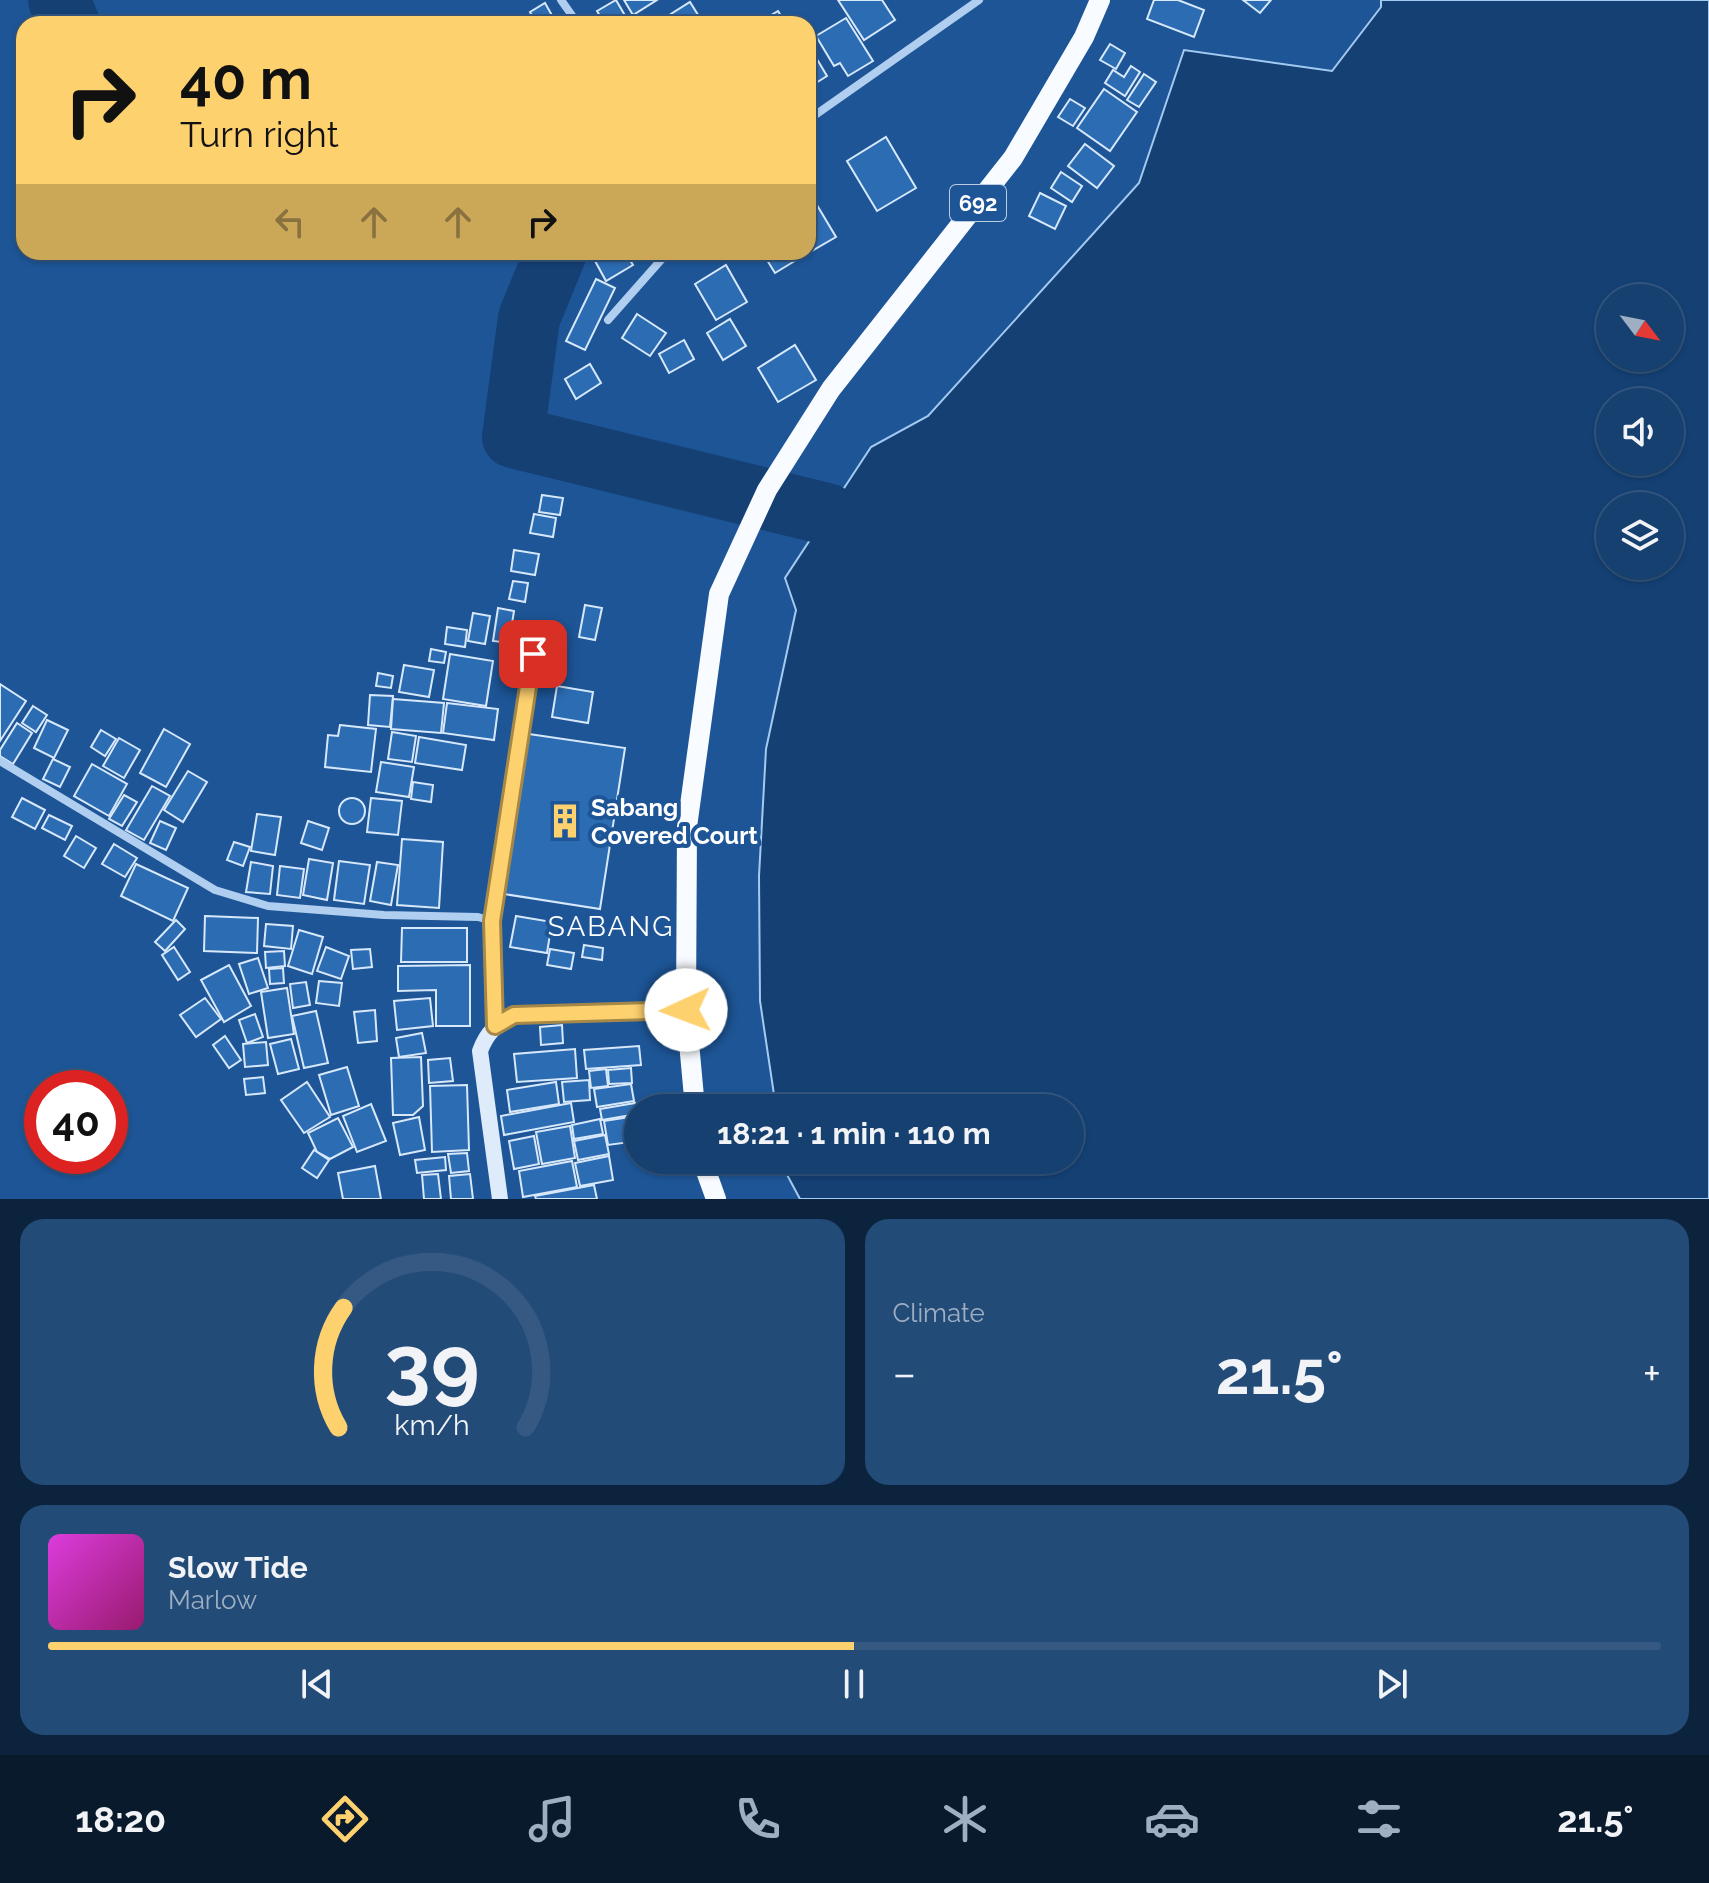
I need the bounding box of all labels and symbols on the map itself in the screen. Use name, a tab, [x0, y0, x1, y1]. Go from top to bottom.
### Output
road number: 692	[950, 185, 1006, 221]
north arrow	[1596, 284, 1684, 372]
pin	[499, 620, 567, 688]
place label: Sabang Covered Court	[591, 793, 758, 850]
building icon: Sabang Covered Court	[546, 802, 584, 840]
district label: SABANG	[548, 910, 674, 943]
position arrow	[644, 968, 728, 1052]
speed limit sign: 40	[24, 1070, 128, 1174]

